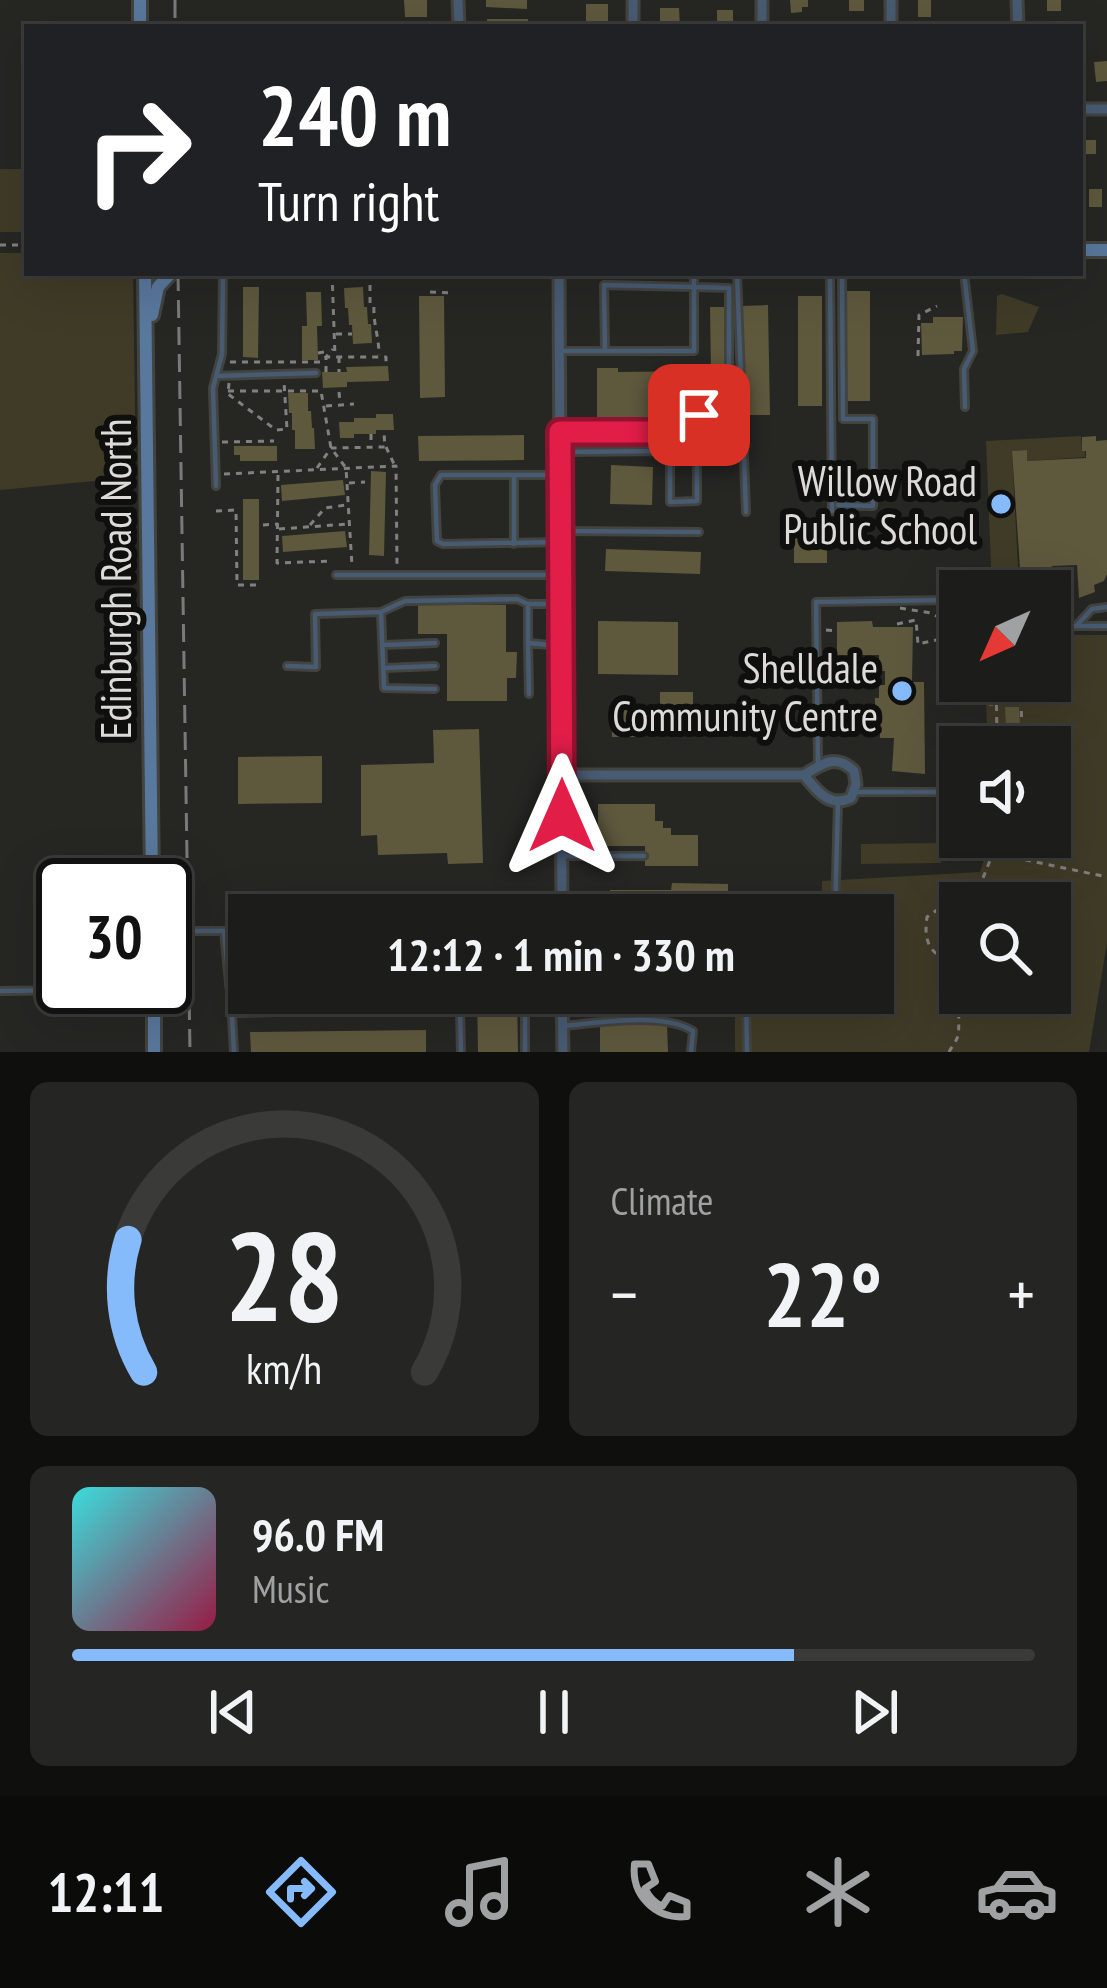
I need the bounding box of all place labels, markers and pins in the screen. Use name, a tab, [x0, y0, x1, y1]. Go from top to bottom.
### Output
pin	[648, 364, 750, 466]
place label: Willow Road Public School	[783, 453, 977, 556]
marker: Willow Road Public School	[988, 491, 1014, 517]
place label: Shelldale Community Centre	[612, 640, 878, 743]
marker: Shelldale Community Centre	[889, 678, 915, 704]

